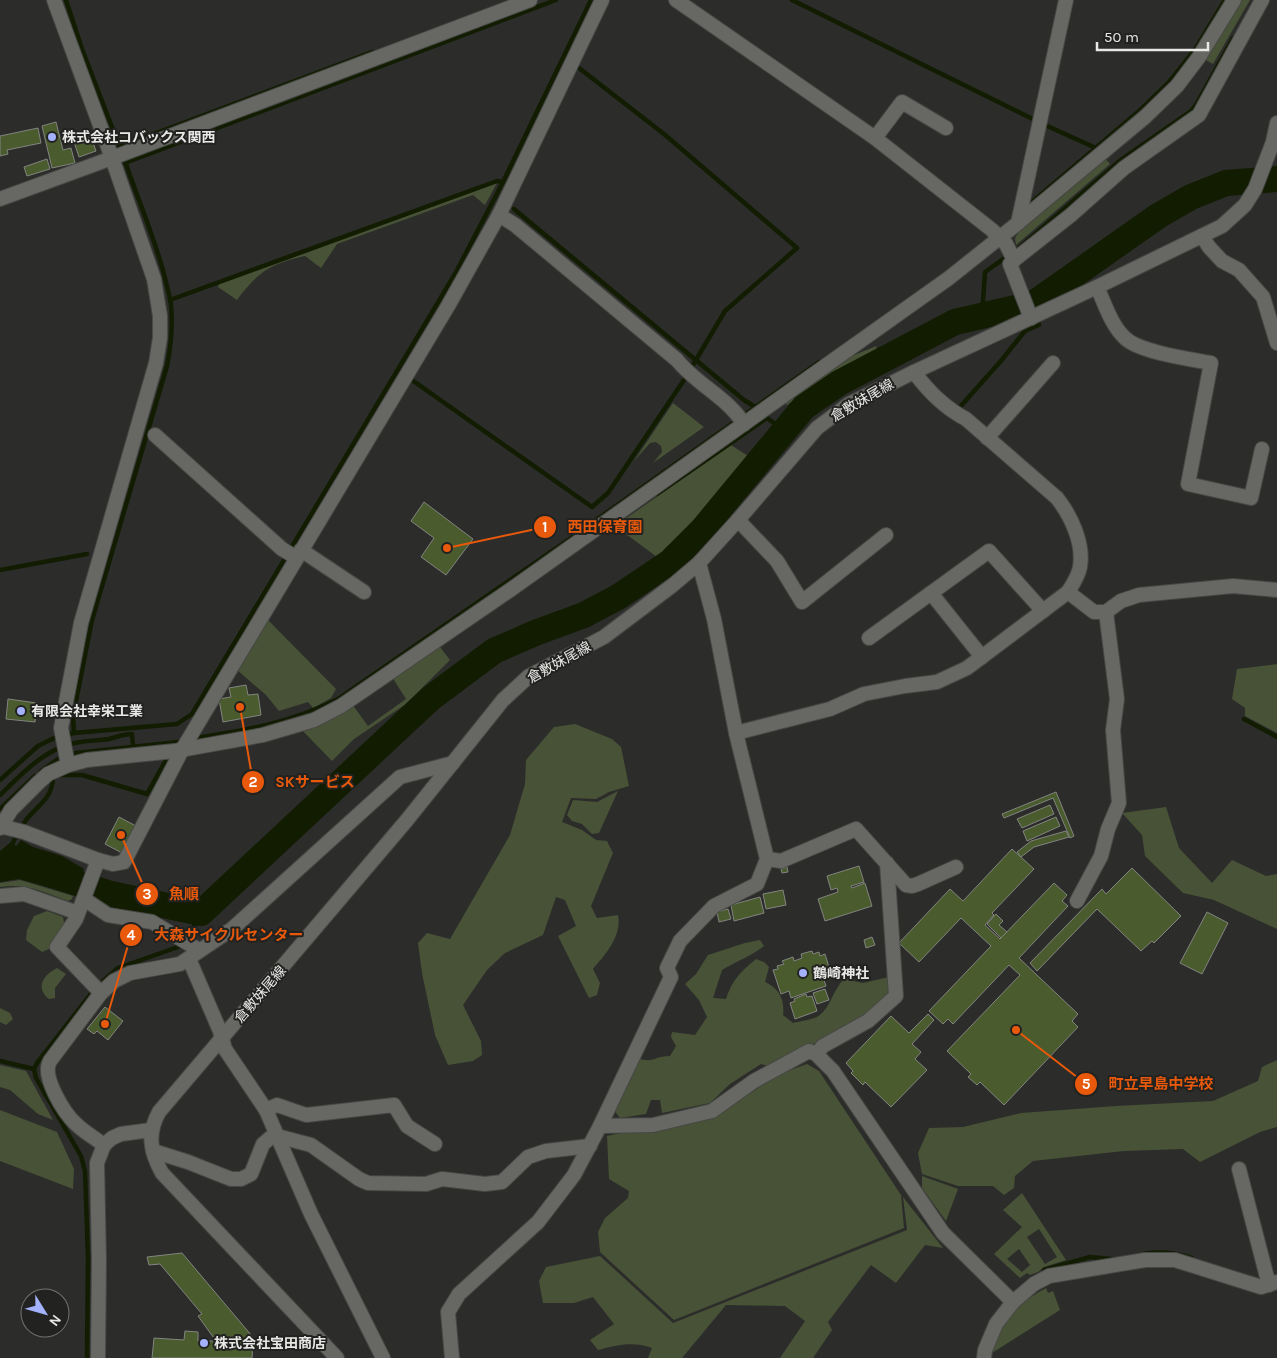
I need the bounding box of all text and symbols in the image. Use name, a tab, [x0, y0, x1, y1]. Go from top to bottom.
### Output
scale bar	[1097, 20, 1208, 52]
text: 50 m	[1104, 28, 1139, 46]
place label: 株式会社コバックス関西	[62, 129, 216, 146]
marker: 株式会社コバックス関西	[46, 131, 58, 143]
street label: 倉敷妹尾線	[828, 376, 897, 425]
callout: 西田保育園	[533, 512, 653, 542]
text: 1	[542, 518, 548, 536]
text: 西田保育園	[567, 518, 643, 536]
street label: 倉敷妹尾線	[525, 638, 594, 687]
place label: 有限会社幸栄工業	[31, 703, 143, 720]
marker: 有限会社幸栄工業	[15, 705, 27, 717]
callout: SKサービス	[240, 767, 364, 797]
text: 2	[248, 773, 258, 791]
text: SKサービス	[275, 773, 355, 791]
callout: 魚順	[134, 879, 209, 909]
text: 3	[142, 885, 152, 903]
text: 魚順	[169, 885, 199, 903]
callout: 大森サイクルセンター	[119, 920, 314, 950]
text: 4	[127, 926, 136, 944]
text: 大森サイクルセンター	[154, 926, 304, 944]
street label: 倉敷妹尾線	[231, 962, 290, 1026]
place label: 鶴崎神社	[813, 965, 869, 982]
marker: 鶴崎神社	[797, 967, 809, 979]
callout: 町立早島中学校	[1074, 1069, 1224, 1099]
text: 5	[1082, 1075, 1091, 1093]
text: 町立早島中学校	[1108, 1075, 1214, 1093]
north arrow	[20, 1288, 70, 1338]
text: N	[45, 1311, 65, 1330]
place label: 株式会社宝田商店	[214, 1335, 326, 1352]
marker: 株式会社宝田商店	[198, 1337, 210, 1349]

